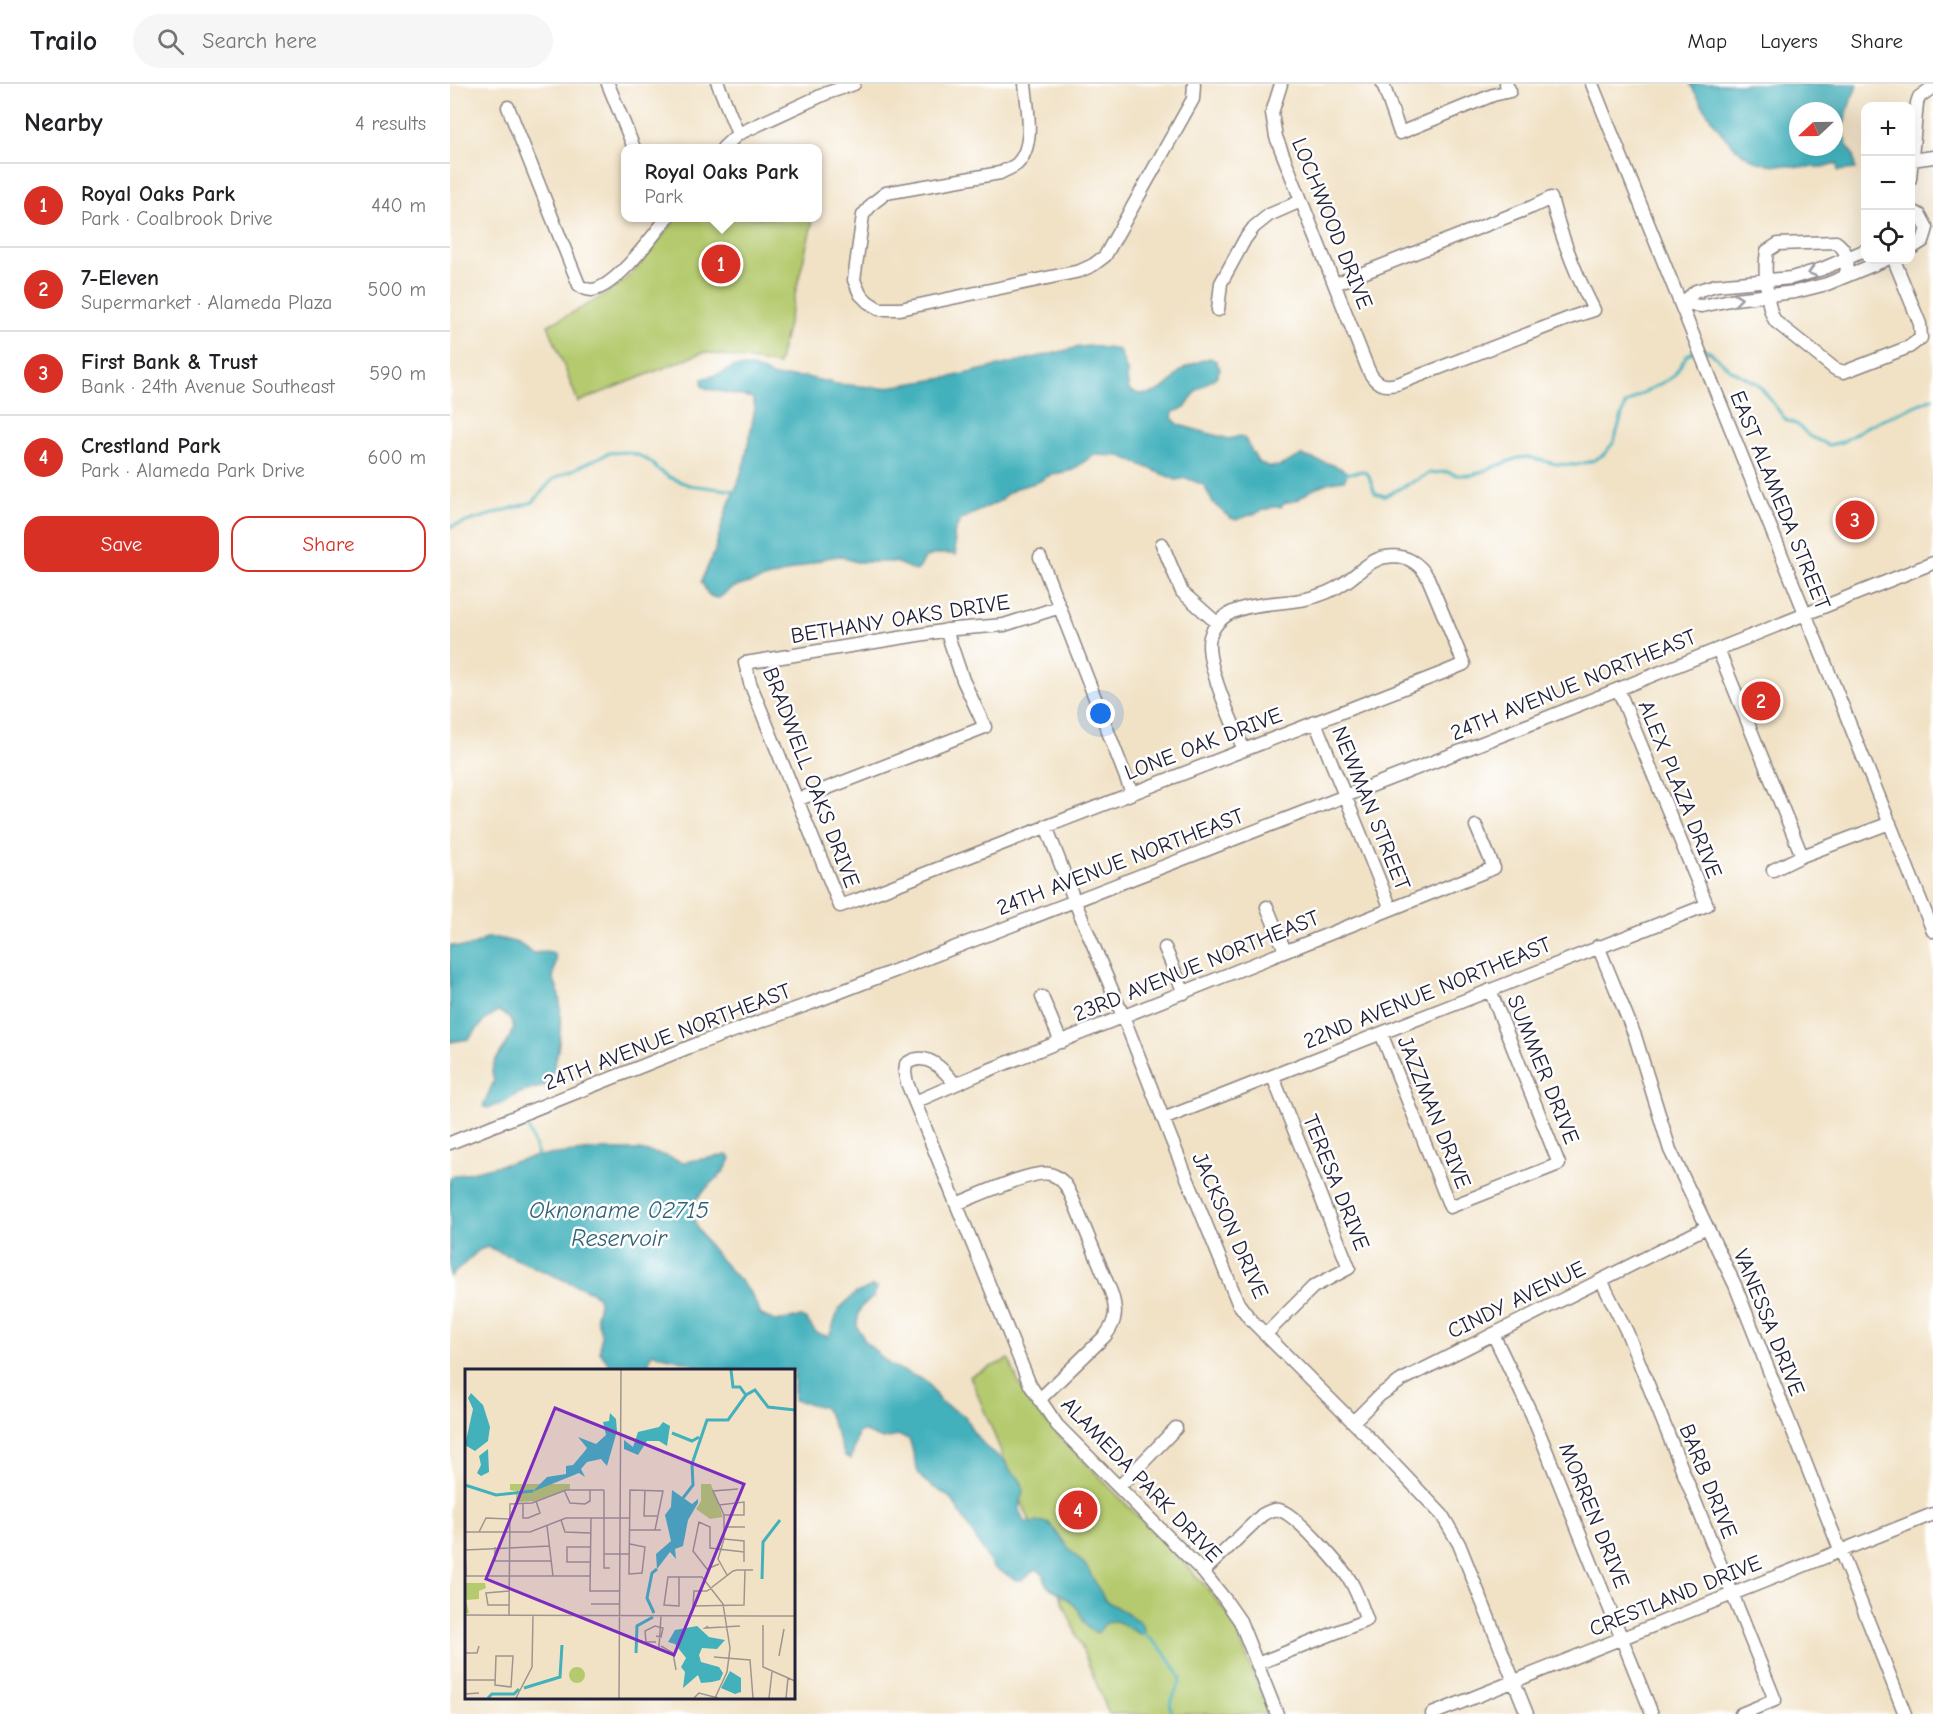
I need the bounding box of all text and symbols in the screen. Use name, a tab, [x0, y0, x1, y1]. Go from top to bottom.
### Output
search box	[133, 14, 553, 68]
text: Trailo	[30, 25, 97, 57]
icon: search	[154, 25, 187, 58]
text: Search here	[202, 28, 317, 54]
text: Map	[1688, 29, 1727, 53]
text: Layers	[1760, 29, 1818, 53]
text: Share	[1851, 29, 1903, 53]
north arrow	[1789, 102, 1843, 156]
map controls	[1861, 102, 1915, 264]
button: +	[1861, 102, 1915, 156]
text: Nearby	[24, 108, 103, 138]
text: 4 results	[355, 112, 426, 135]
street label: LOCHWOOD DRIVE	[1286, 134, 1378, 313]
popup	[621, 144, 822, 222]
button: −	[1861, 156, 1915, 210]
text: Royal Oaks Park	[645, 159, 798, 185]
text: Royal Oaks Park	[81, 181, 235, 207]
text: Park	[645, 185, 683, 208]
text: 1	[40, 194, 47, 217]
text: 440 m	[371, 194, 426, 217]
text: Park · Coalbrook Drive	[81, 207, 273, 230]
button: locate	[1861, 210, 1915, 264]
pin: 1	[702, 242, 740, 286]
text: 7-Eleven	[81, 265, 159, 291]
one-way arrow	[1807, 265, 1818, 277]
text: 2	[39, 278, 48, 301]
text: 500 m	[368, 278, 426, 301]
text: Supermarket · Alameda Plaza	[81, 291, 332, 314]
one-way arrow	[1733, 293, 1743, 305]
text: First Bank & Trust	[81, 349, 257, 375]
text: 3	[39, 362, 48, 385]
text: 590 m	[369, 362, 426, 385]
text: Bank · 24th Avenue Southeast	[81, 375, 335, 398]
street label: EAST ALAMEDA STREET	[1724, 387, 1836, 614]
text: Crestland Park	[81, 433, 220, 459]
text: 4	[39, 446, 48, 469]
text: 600 m	[368, 446, 426, 469]
text: Park · Alameda Park Drive	[81, 459, 305, 482]
pin: 3	[1836, 498, 1874, 542]
button: Save	[24, 516, 219, 572]
button: Share	[231, 516, 426, 572]
street label: BETHANY OAKS DRIVE	[789, 589, 1011, 649]
street label: 24TH AVENUE NORTHEAST	[1447, 623, 1701, 746]
street label: BRADWELL OAKS DRIVE	[757, 663, 865, 891]
pin: 2	[1742, 678, 1780, 724]
street label: ALEX PLAZA DRIVE	[1633, 697, 1728, 882]
your location	[1086, 699, 1115, 728]
street label: LONE OAK DRIVE	[1121, 702, 1286, 786]
street label: NEWMAN STREET	[1326, 723, 1416, 895]
street label: 24TH AVENUE NORTHEAST	[993, 803, 1248, 921]
street label: 23RD AVENUE NORTHEAST	[1070, 904, 1324, 1027]
street label: 22ND AVENUE NORTHEAST	[1300, 931, 1555, 1055]
street label: 24TH AVENUE NORTHEAST	[540, 978, 795, 1096]
street label: SUMMER DRIVE	[1501, 991, 1585, 1148]
street label: JAZZMAN DRIVE	[1392, 1032, 1476, 1192]
street label: TERESA DRIVE	[1297, 1111, 1375, 1254]
street label: JACKSON DRIVE	[1186, 1148, 1274, 1303]
water label: Oknoname 02715 Reservoir	[529, 1196, 709, 1252]
street label: VANESSA DRIVE	[1728, 1245, 1810, 1400]
street label: CINDY AVENUE	[1443, 1255, 1590, 1344]
inset map	[465, 1369, 795, 1699]
street label: ALAMEDA PARK DRIVE	[1056, 1392, 1227, 1568]
street label: BARB DRIVE	[1673, 1420, 1743, 1542]
street label: MORREN DRIVE	[1553, 1439, 1635, 1592]
pin: 4	[1058, 1488, 1098, 1532]
street label: CRESTLAND DRIVE	[1585, 1549, 1765, 1642]

